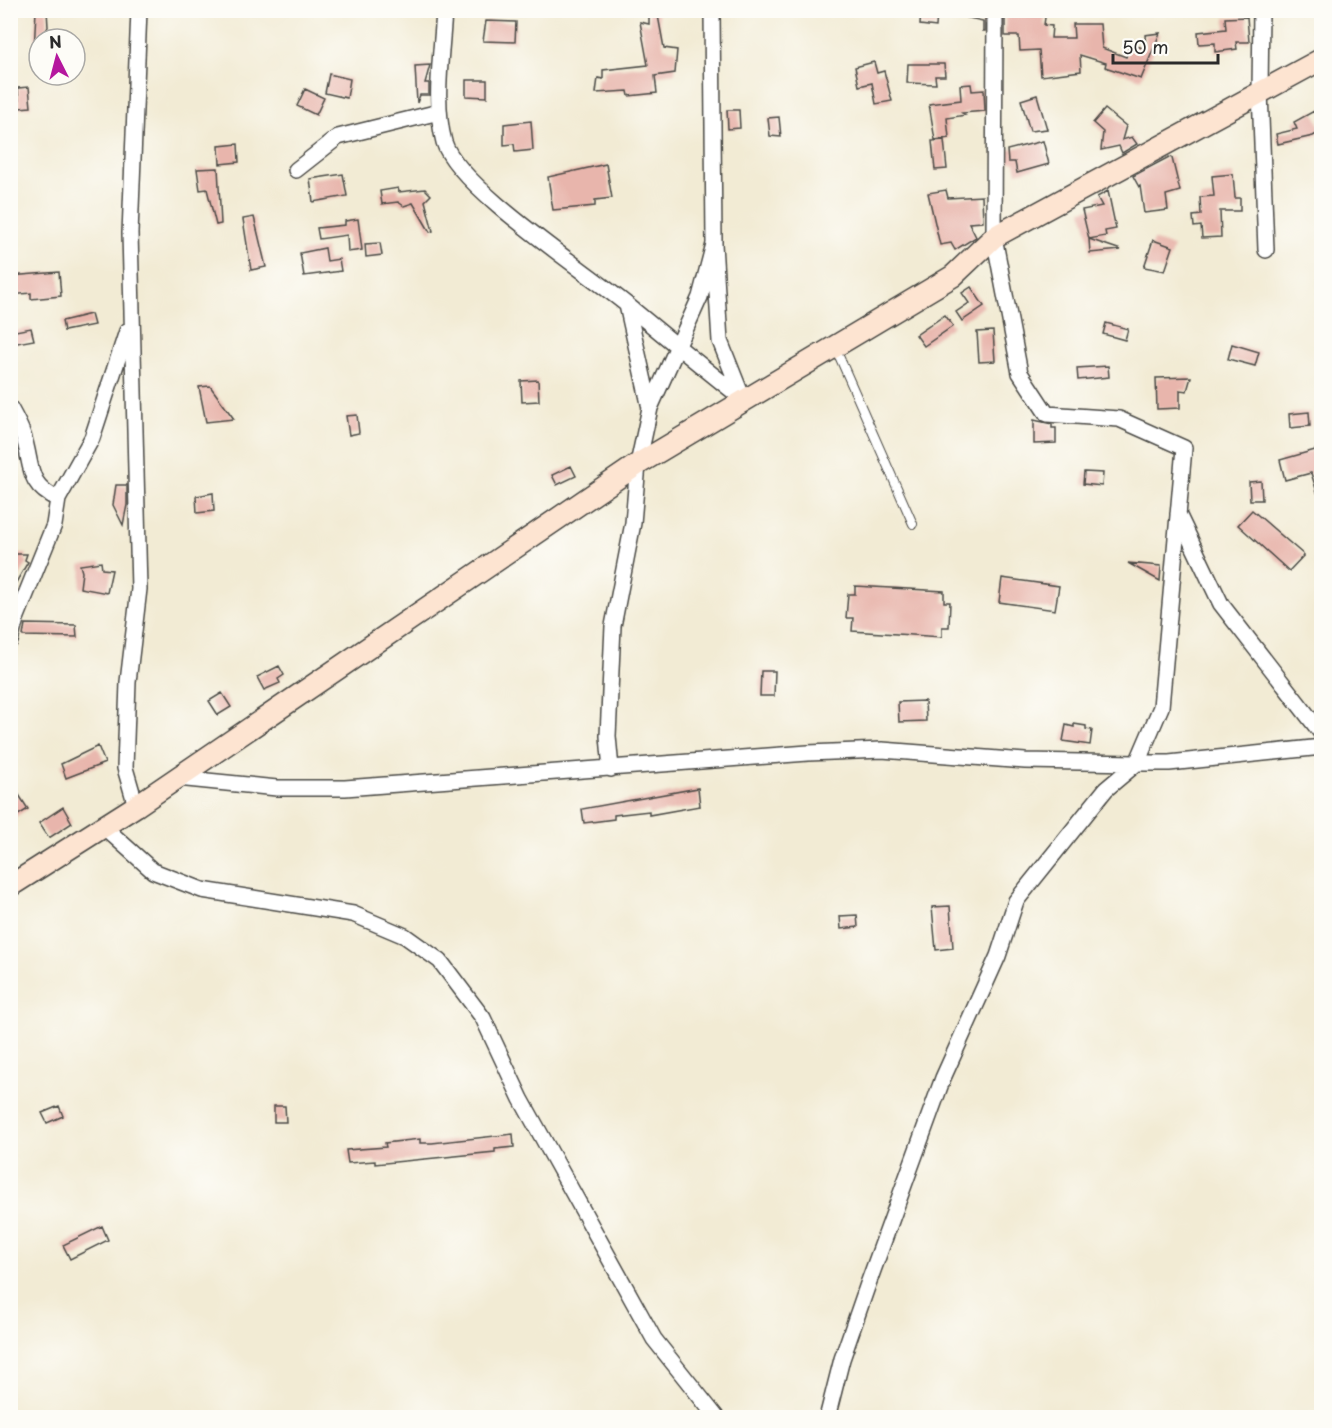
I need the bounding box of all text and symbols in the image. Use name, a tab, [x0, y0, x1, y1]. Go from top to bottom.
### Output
north arrow	[27, 27, 87, 87]
scale bar	[1113, 27, 1218, 65]
text: N	[48, 28, 63, 54]
text: 50 m	[1122, 33, 1169, 60]

